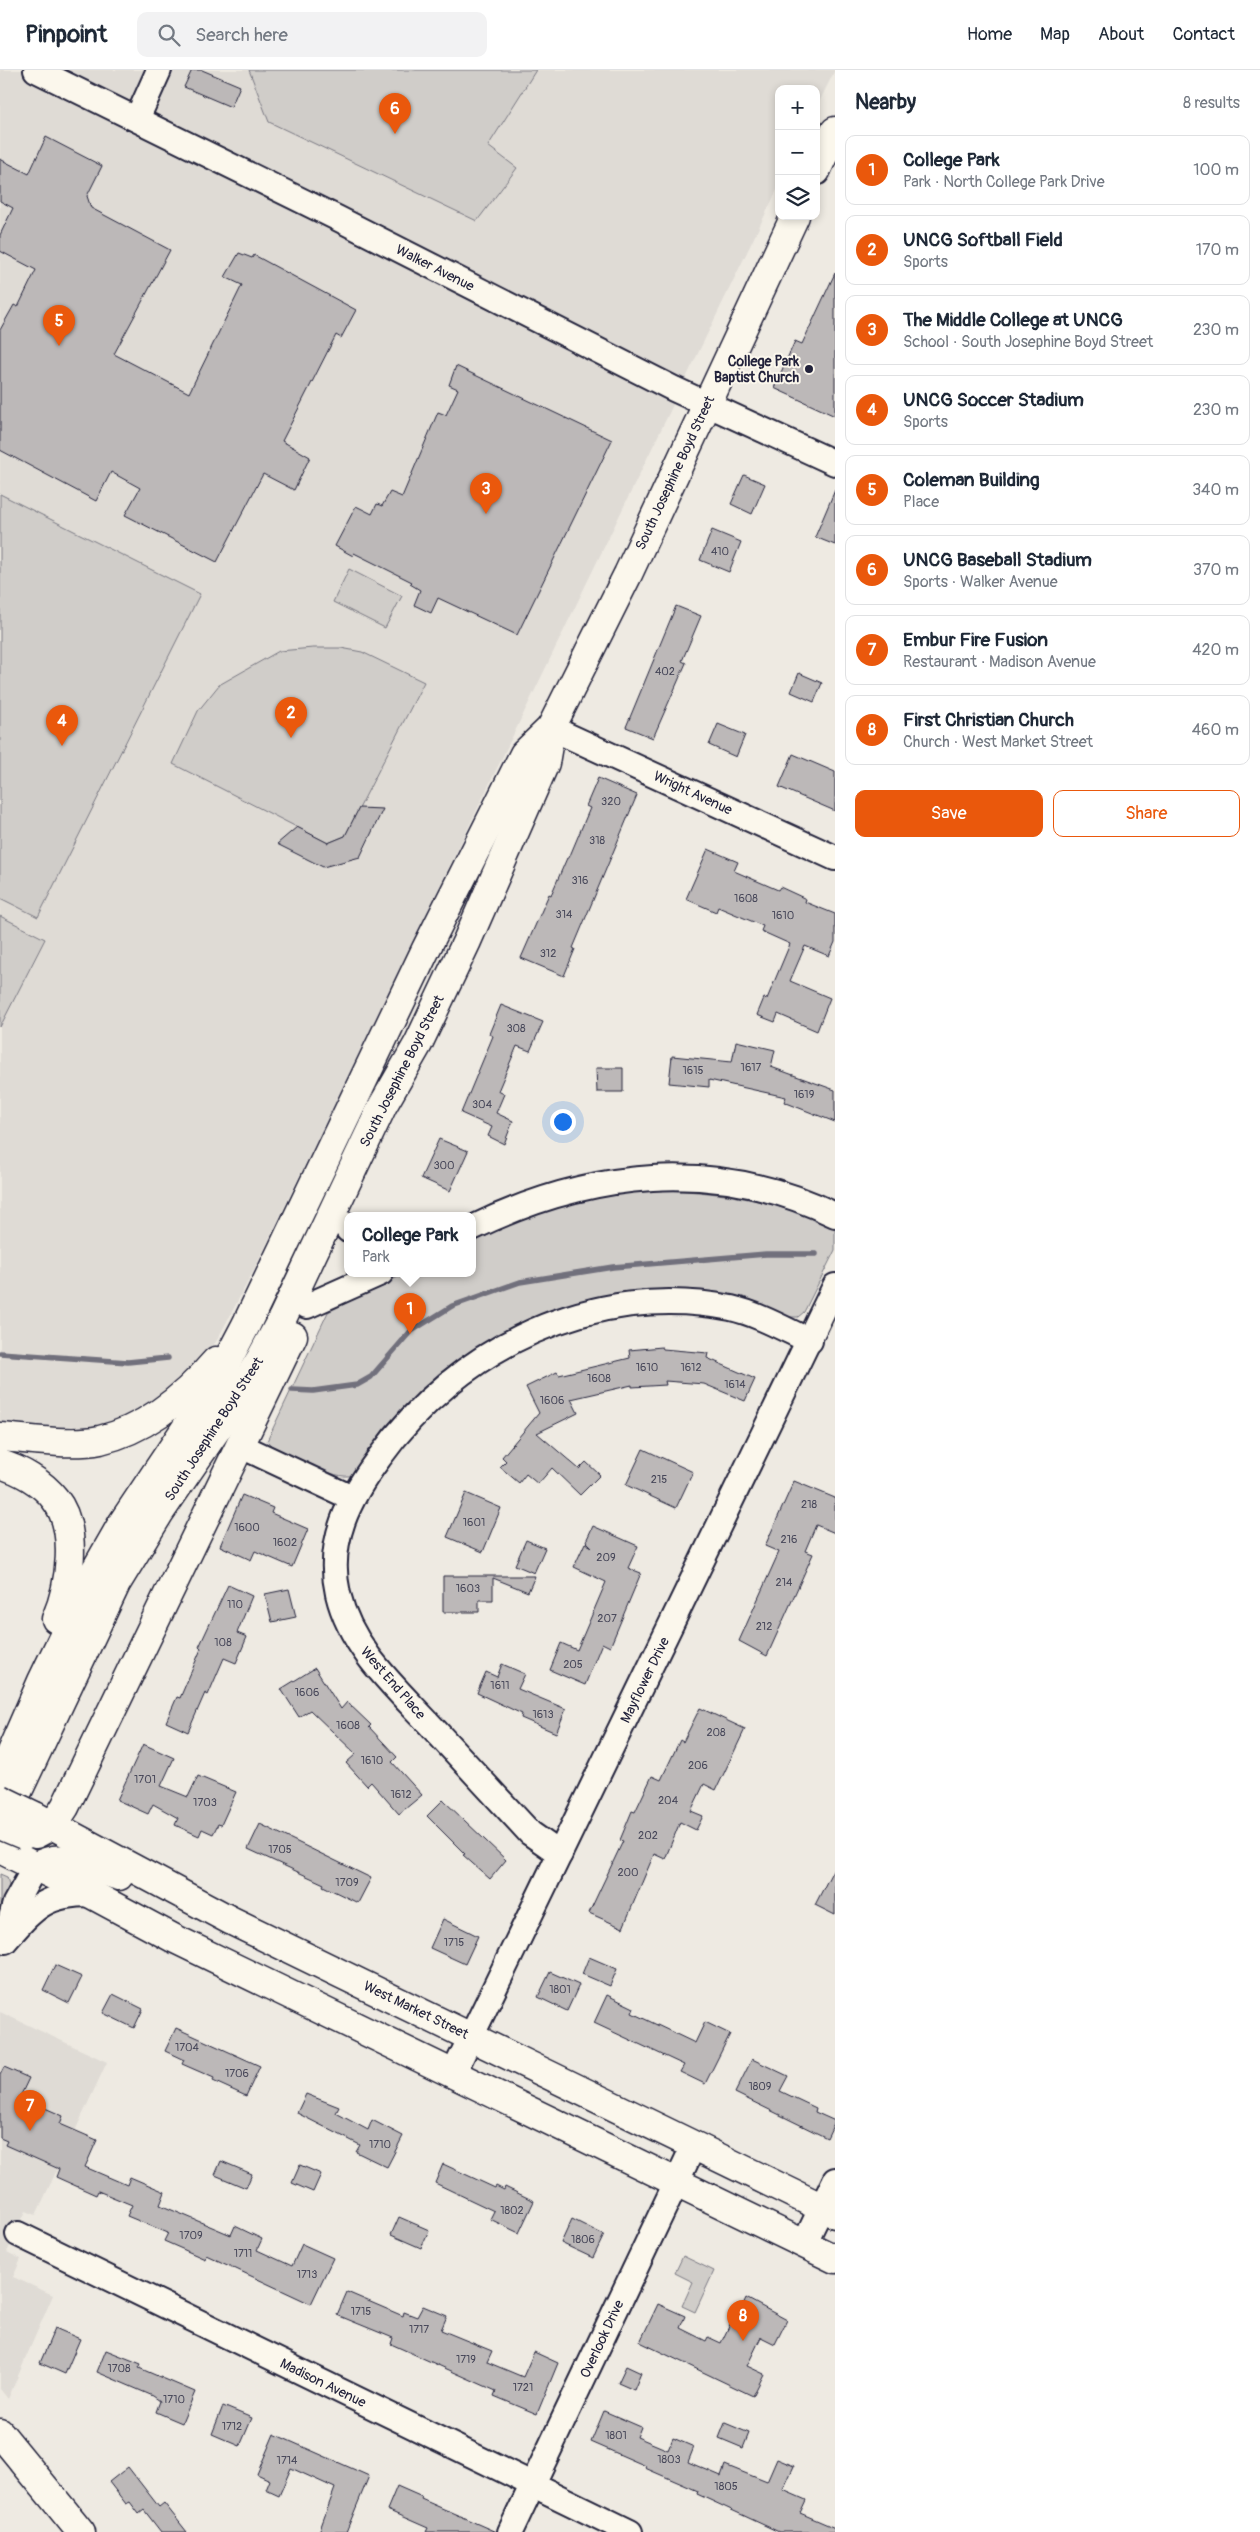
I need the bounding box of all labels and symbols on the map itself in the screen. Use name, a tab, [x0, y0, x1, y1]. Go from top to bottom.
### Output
pin: 6	[379, 93, 411, 134]
street label: Walker Avenue	[393, 241, 477, 295]
pin: 5	[43, 305, 75, 346]
place label: College Park Baptist Church	[714, 353, 799, 386]
marker: College Park Baptist Church	[803, 363, 815, 375]
street label: South Josephine Boyd Street	[632, 393, 718, 553]
pin: 3	[470, 473, 502, 514]
house number: 410	[711, 545, 729, 558]
house number: 402	[655, 665, 675, 678]
pin: 2	[275, 697, 307, 738]
pin: 4	[46, 705, 78, 746]
street label: Wright Avenue	[651, 767, 735, 819]
house number: 320	[601, 795, 621, 808]
house number: 318	[589, 834, 605, 847]
house number: 316	[572, 874, 588, 887]
house number: 1608	[734, 892, 758, 905]
house number: 314	[556, 908, 573, 921]
house number: 1610	[772, 909, 794, 922]
house number: 312	[540, 947, 556, 960]
street label: South Josephine Boyd Street	[356, 992, 448, 1150]
house number: 308	[506, 1022, 526, 1035]
house number: 1617	[741, 1061, 762, 1074]
house number: 1615	[683, 1064, 704, 1077]
house number: 1619	[794, 1088, 815, 1101]
house number: 304	[472, 1098, 493, 1111]
your location	[550, 1109, 576, 1135]
house number: 300	[433, 1159, 455, 1172]
pin: 1	[394, 1293, 426, 1334]
street label: South Josephine Boyd Street	[161, 1354, 267, 1504]
house number: 1610	[636, 1361, 658, 1374]
house number: 1612	[680, 1361, 702, 1374]
house number: 1608	[587, 1372, 611, 1385]
house number: 1614	[724, 1378, 746, 1391]
house number: 1606	[540, 1394, 564, 1407]
house number: 215	[651, 1473, 667, 1486]
house number: 218	[801, 1498, 817, 1511]
house number: 1601	[463, 1516, 485, 1529]
house number: 1600	[234, 1521, 260, 1534]
house number: 216	[781, 1533, 797, 1546]
house number: 1602	[273, 1536, 297, 1549]
house number: 209	[596, 1551, 616, 1564]
house number: 214	[776, 1576, 793, 1589]
house number: 1603	[456, 1582, 480, 1595]
house number: 110	[227, 1598, 243, 1611]
house number: 207	[597, 1612, 617, 1625]
house number: 212	[756, 1620, 772, 1633]
street label: Mayflower Drive	[617, 1634, 673, 1726]
house number: 108	[214, 1636, 232, 1649]
street label: West End Place	[357, 1643, 429, 1723]
house number: 205	[563, 1658, 583, 1671]
house number: 1611	[490, 1679, 510, 1692]
house number: 1606	[295, 1686, 319, 1699]
house number: 1613	[532, 1708, 554, 1721]
house number: 1608	[336, 1719, 360, 1732]
house number: 208	[706, 1726, 726, 1739]
house number: 1610	[361, 1754, 383, 1767]
house number: 206	[688, 1759, 708, 1772]
house number: 1701	[134, 1773, 156, 1786]
house number: 1612	[390, 1788, 412, 1801]
house number: 204	[658, 1794, 679, 1807]
house number: 1703	[193, 1796, 217, 1809]
house number: 202	[638, 1829, 658, 1842]
house number: 1705	[268, 1843, 292, 1856]
house number: 200	[617, 1866, 639, 1879]
house number: 1709	[335, 1876, 359, 1889]
house number: 1715	[444, 1936, 464, 1949]
street label: West Market Street	[361, 1977, 472, 2043]
house number: 1801	[549, 1983, 571, 1996]
house number: 1704	[175, 2041, 200, 2054]
house number: 1706	[225, 2067, 249, 2080]
house number: 1809	[748, 2080, 772, 2093]
pin: 7	[14, 2090, 46, 2131]
house number: 1710	[369, 2138, 391, 2151]
house number: 1802	[500, 2204, 524, 2217]
house number: 1709	[179, 2229, 203, 2242]
house number: 1806	[571, 2233, 595, 2246]
house number: 1711	[234, 2247, 252, 2260]
house number: 1713	[297, 2268, 317, 2281]
street label: Overlook Drive	[576, 2297, 628, 2381]
pin: 8	[727, 2300, 759, 2341]
house number: 1715	[351, 2305, 371, 2318]
house number: 1717	[409, 2323, 429, 2336]
house number: 1719	[456, 2353, 476, 2366]
street label: Madison Avenue	[277, 2355, 369, 2411]
house number: 1708	[107, 2362, 131, 2375]
house number: 1721	[513, 2381, 533, 2394]
house number: 1710	[163, 2393, 185, 2406]
house number: 1712	[222, 2420, 242, 2433]
house number: 1801	[605, 2429, 627, 2442]
house number: 1803	[657, 2453, 681, 2466]
house number: 1714	[277, 2454, 298, 2467]
house number: 1805	[714, 2480, 738, 2493]

